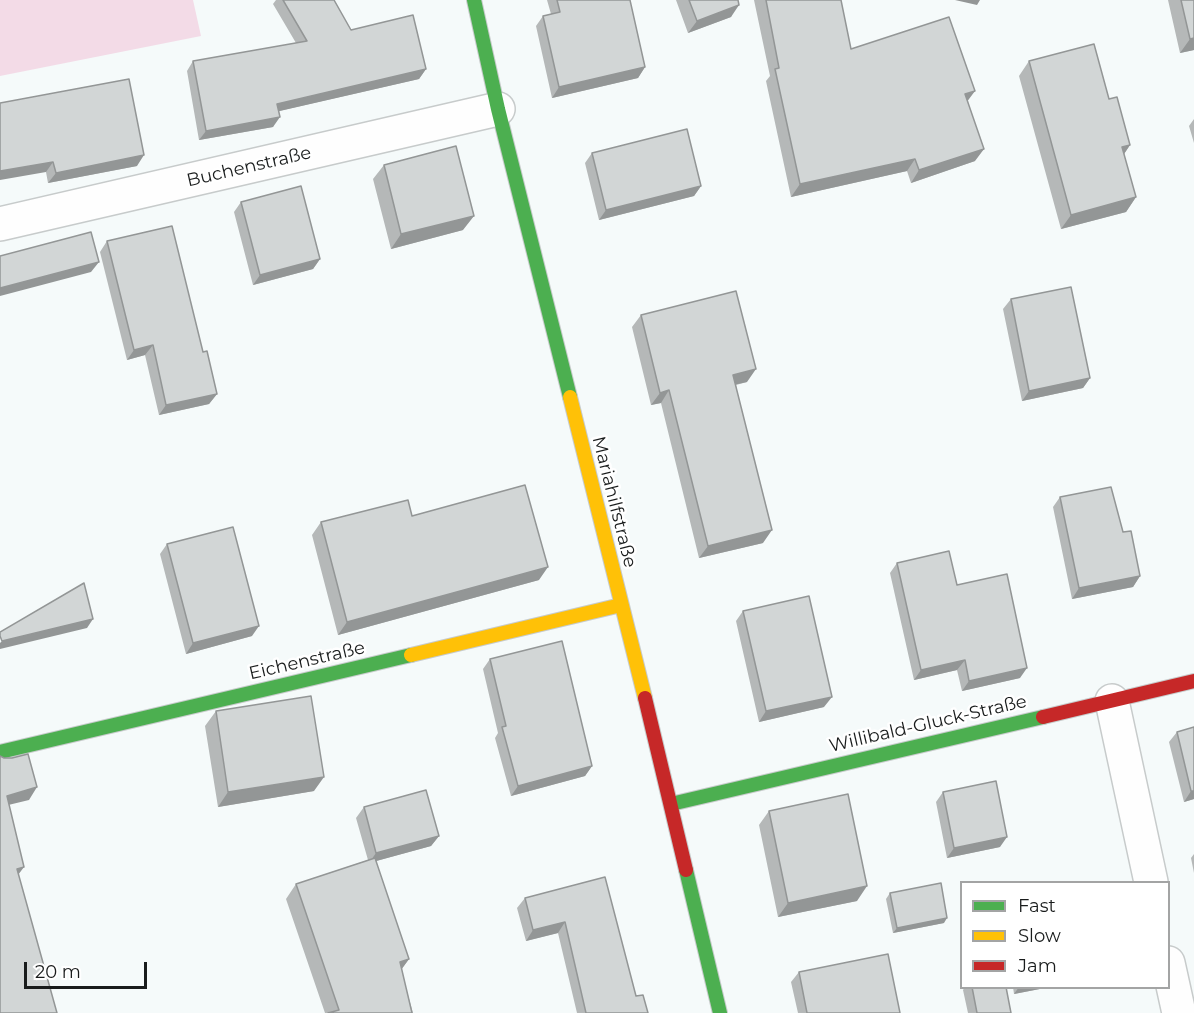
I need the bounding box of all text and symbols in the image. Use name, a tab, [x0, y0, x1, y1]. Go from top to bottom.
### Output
street label: Buchenstraße	[185, 142, 313, 192]
street label: Mariahilfstraße	[587, 434, 641, 570]
street label: Eichenstraße	[247, 637, 367, 685]
street label: Willibald-Gluck-Straße	[827, 691, 1029, 757]
legend	[960, 881, 1170, 989]
text: Fast	[1018, 895, 1056, 917]
text: Slow	[1018, 925, 1061, 947]
scale bar	[27, 950, 150, 988]
text: Jam	[1018, 955, 1057, 977]
text: 20 m	[35, 961, 81, 983]

